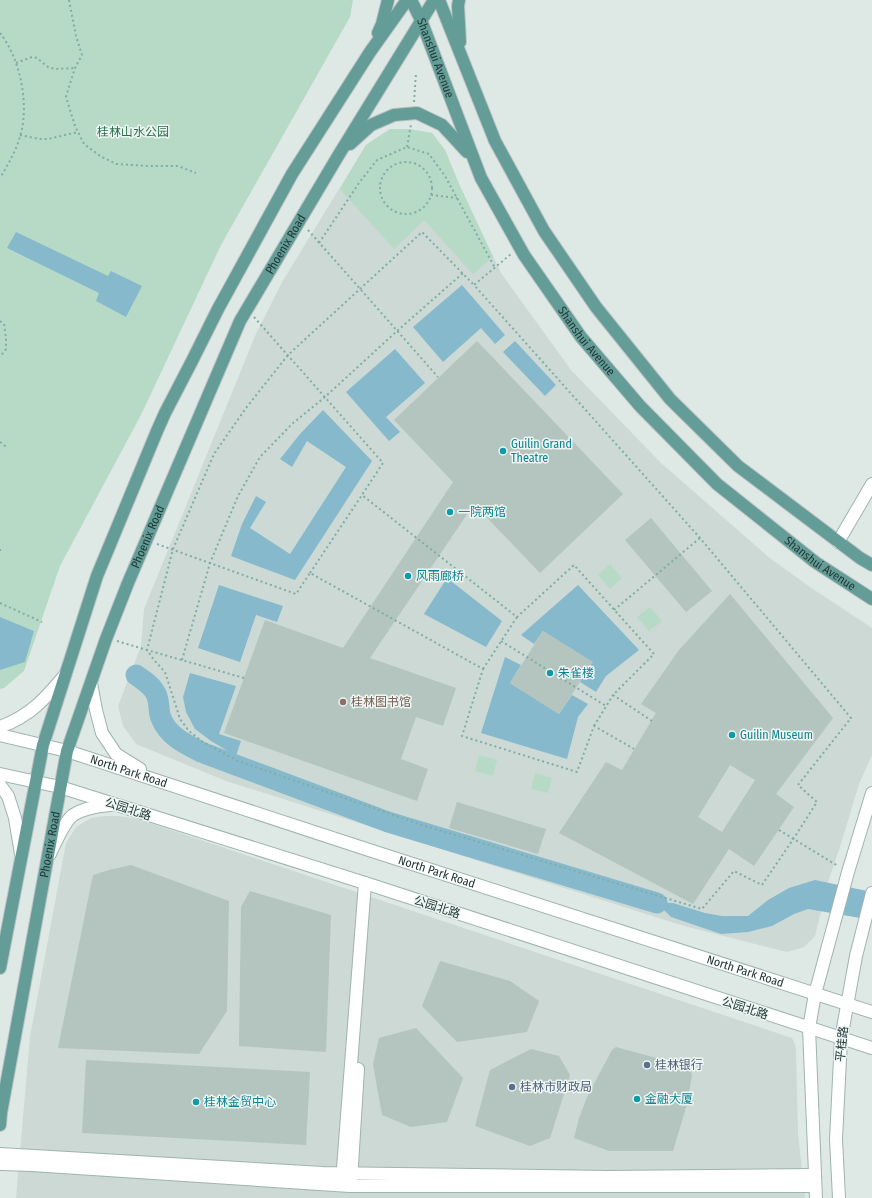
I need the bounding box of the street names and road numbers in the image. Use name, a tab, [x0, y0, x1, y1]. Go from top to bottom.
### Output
street label: Shanshui Avenue	[414, 16, 457, 100]
street label: Phoenix Road	[262, 212, 309, 277]
street label: Shanshui Avenue	[555, 304, 618, 379]
street label: Phoenix Road	[128, 503, 167, 570]
street label: Shanshui Avenue	[782, 533, 858, 594]
street label: North Park Road	[89, 752, 169, 790]
street label: 公园北路	[103, 795, 153, 823]
street label: Phoenix Road	[37, 810, 63, 879]
street label: North Park Road	[397, 853, 477, 891]
street label: 公园北路	[412, 893, 462, 921]
street label: North Park Road	[705, 952, 785, 990]
street label: 公园北路	[720, 994, 770, 1022]
street label: 平桂路	[833, 1025, 851, 1063]

